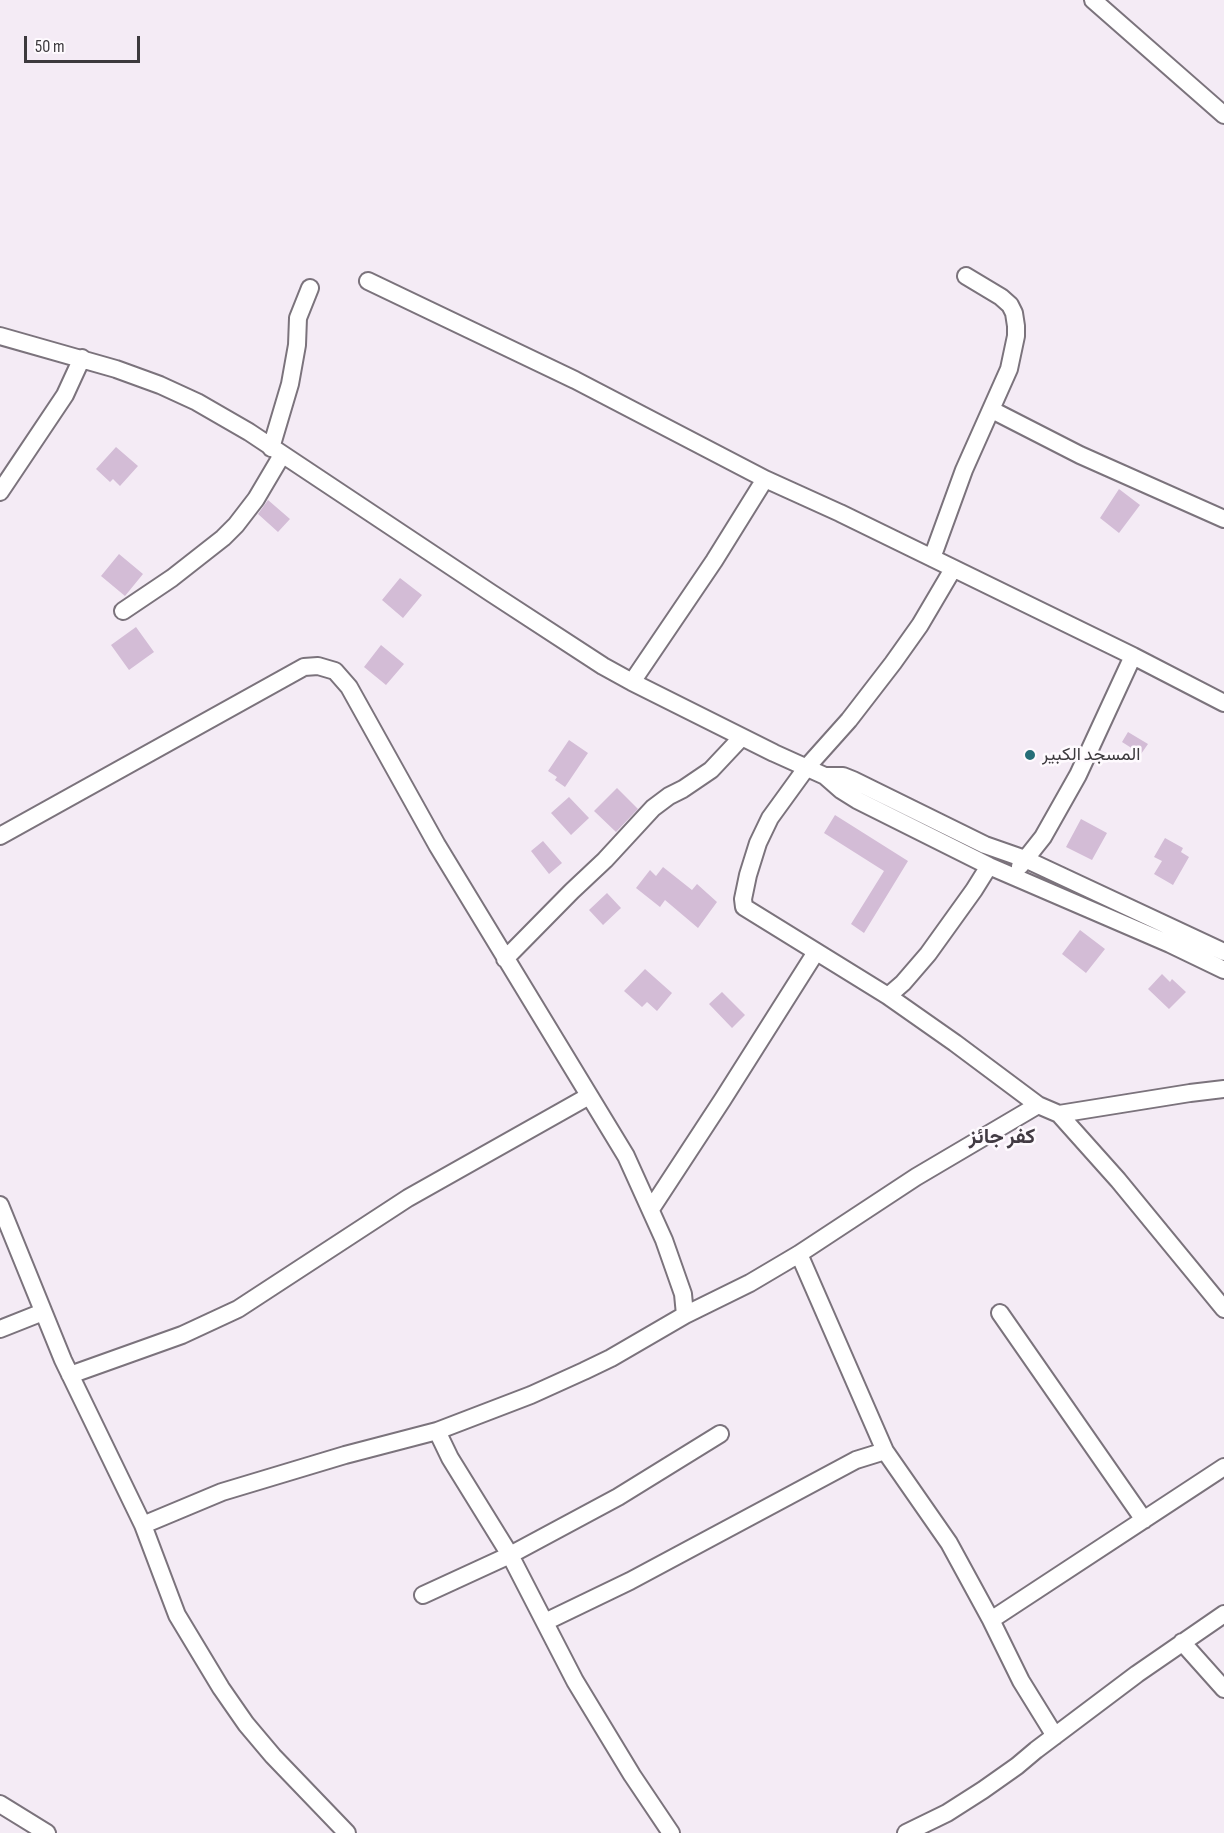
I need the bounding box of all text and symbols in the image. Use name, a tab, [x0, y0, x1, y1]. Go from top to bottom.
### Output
scale bar	[27, 24, 142, 62]
text: 50 m	[35, 36, 65, 57]
place label: المسجد الكبير	[1042, 744, 1140, 766]
marker: المسجد الكبير	[1023, 748, 1037, 762]
district label: كفر جائز	[969, 1125, 1035, 1151]

